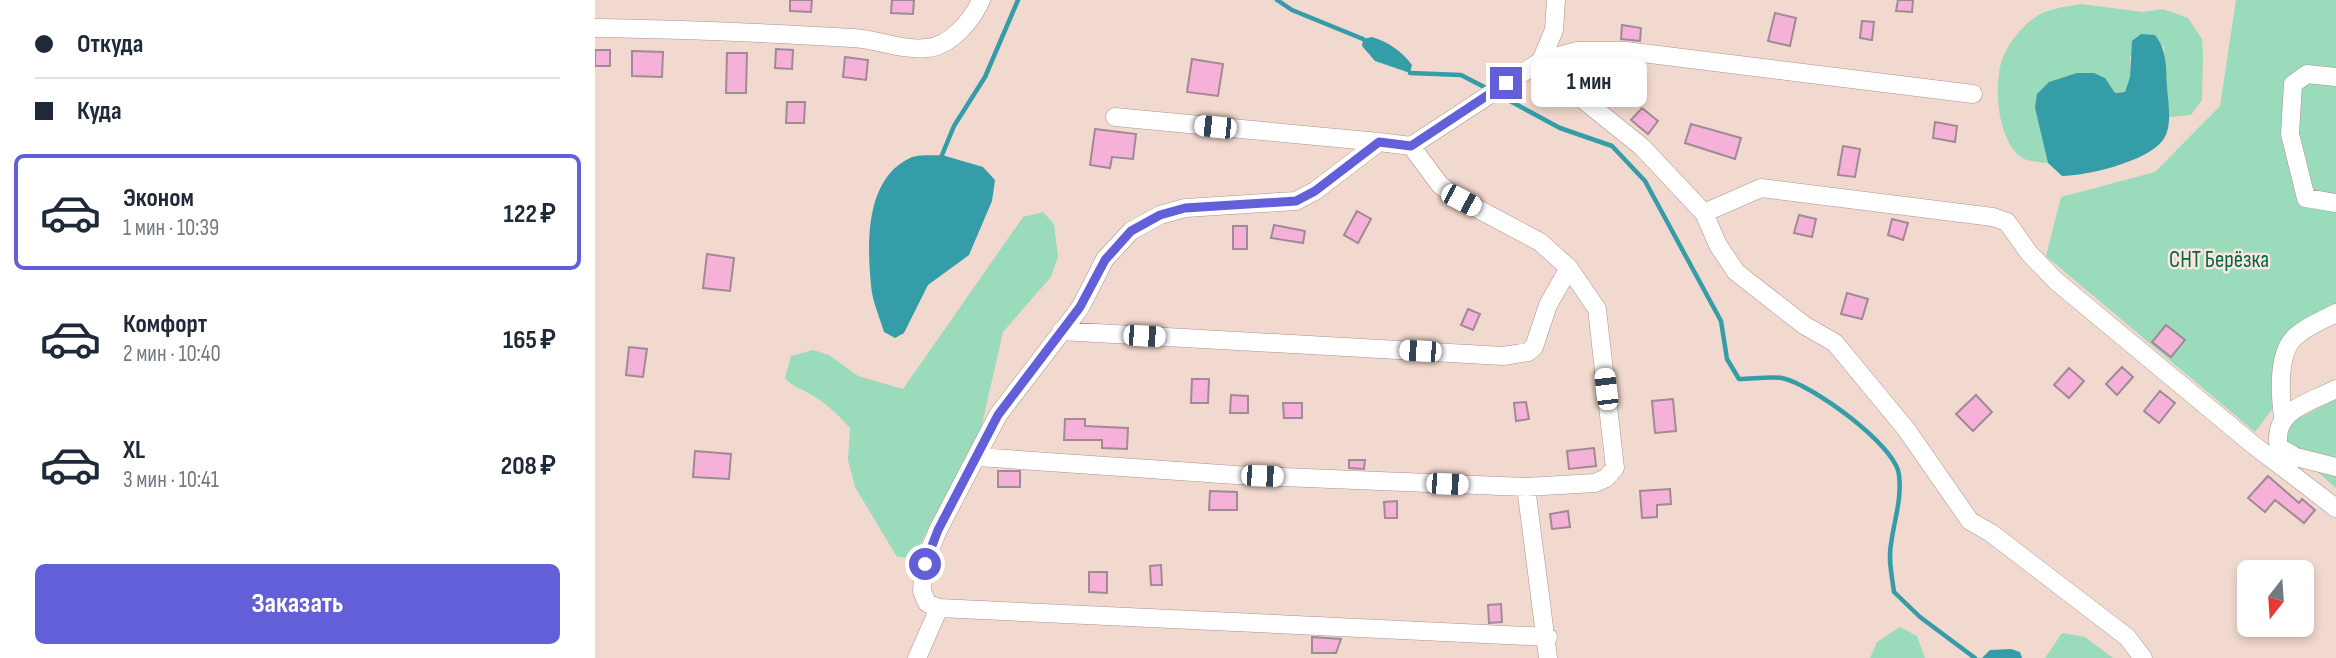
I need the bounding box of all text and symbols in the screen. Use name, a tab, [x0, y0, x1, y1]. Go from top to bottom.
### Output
text: Откуда	[77, 29, 143, 60]
callout: 1 мин	[1531, 58, 1646, 108]
route end	[1490, 67, 1522, 99]
text: 1 мин	[1567, 68, 1611, 96]
text: Куда	[77, 96, 122, 127]
car	[1194, 114, 1237, 140]
icon: car	[39, 181, 102, 244]
car	[1438, 181, 1485, 219]
text: Эконом	[123, 183, 194, 214]
text: 122 ₽	[504, 199, 556, 230]
text: 1 мин · 10:39	[123, 214, 219, 242]
park label: СНТ Берёзка	[2169, 246, 2269, 274]
icon: car	[39, 307, 102, 370]
text: Комфорт	[123, 309, 207, 340]
car	[1123, 324, 1166, 348]
text: 165 ₽	[503, 325, 556, 356]
car	[1399, 339, 1442, 363]
text: 2 мин · 10:40	[123, 340, 221, 368]
car	[1594, 367, 1619, 411]
icon: car	[39, 433, 102, 496]
text: XL	[123, 435, 145, 466]
text: 208 ₽	[501, 451, 556, 482]
car	[1241, 465, 1284, 487]
text: 3 мин · 10:41	[123, 466, 219, 494]
car	[1426, 473, 1469, 495]
route start	[909, 548, 941, 580]
north arrow	[2237, 560, 2313, 637]
map controls	[2237, 560, 2314, 637]
button: Заказать	[35, 564, 560, 644]

